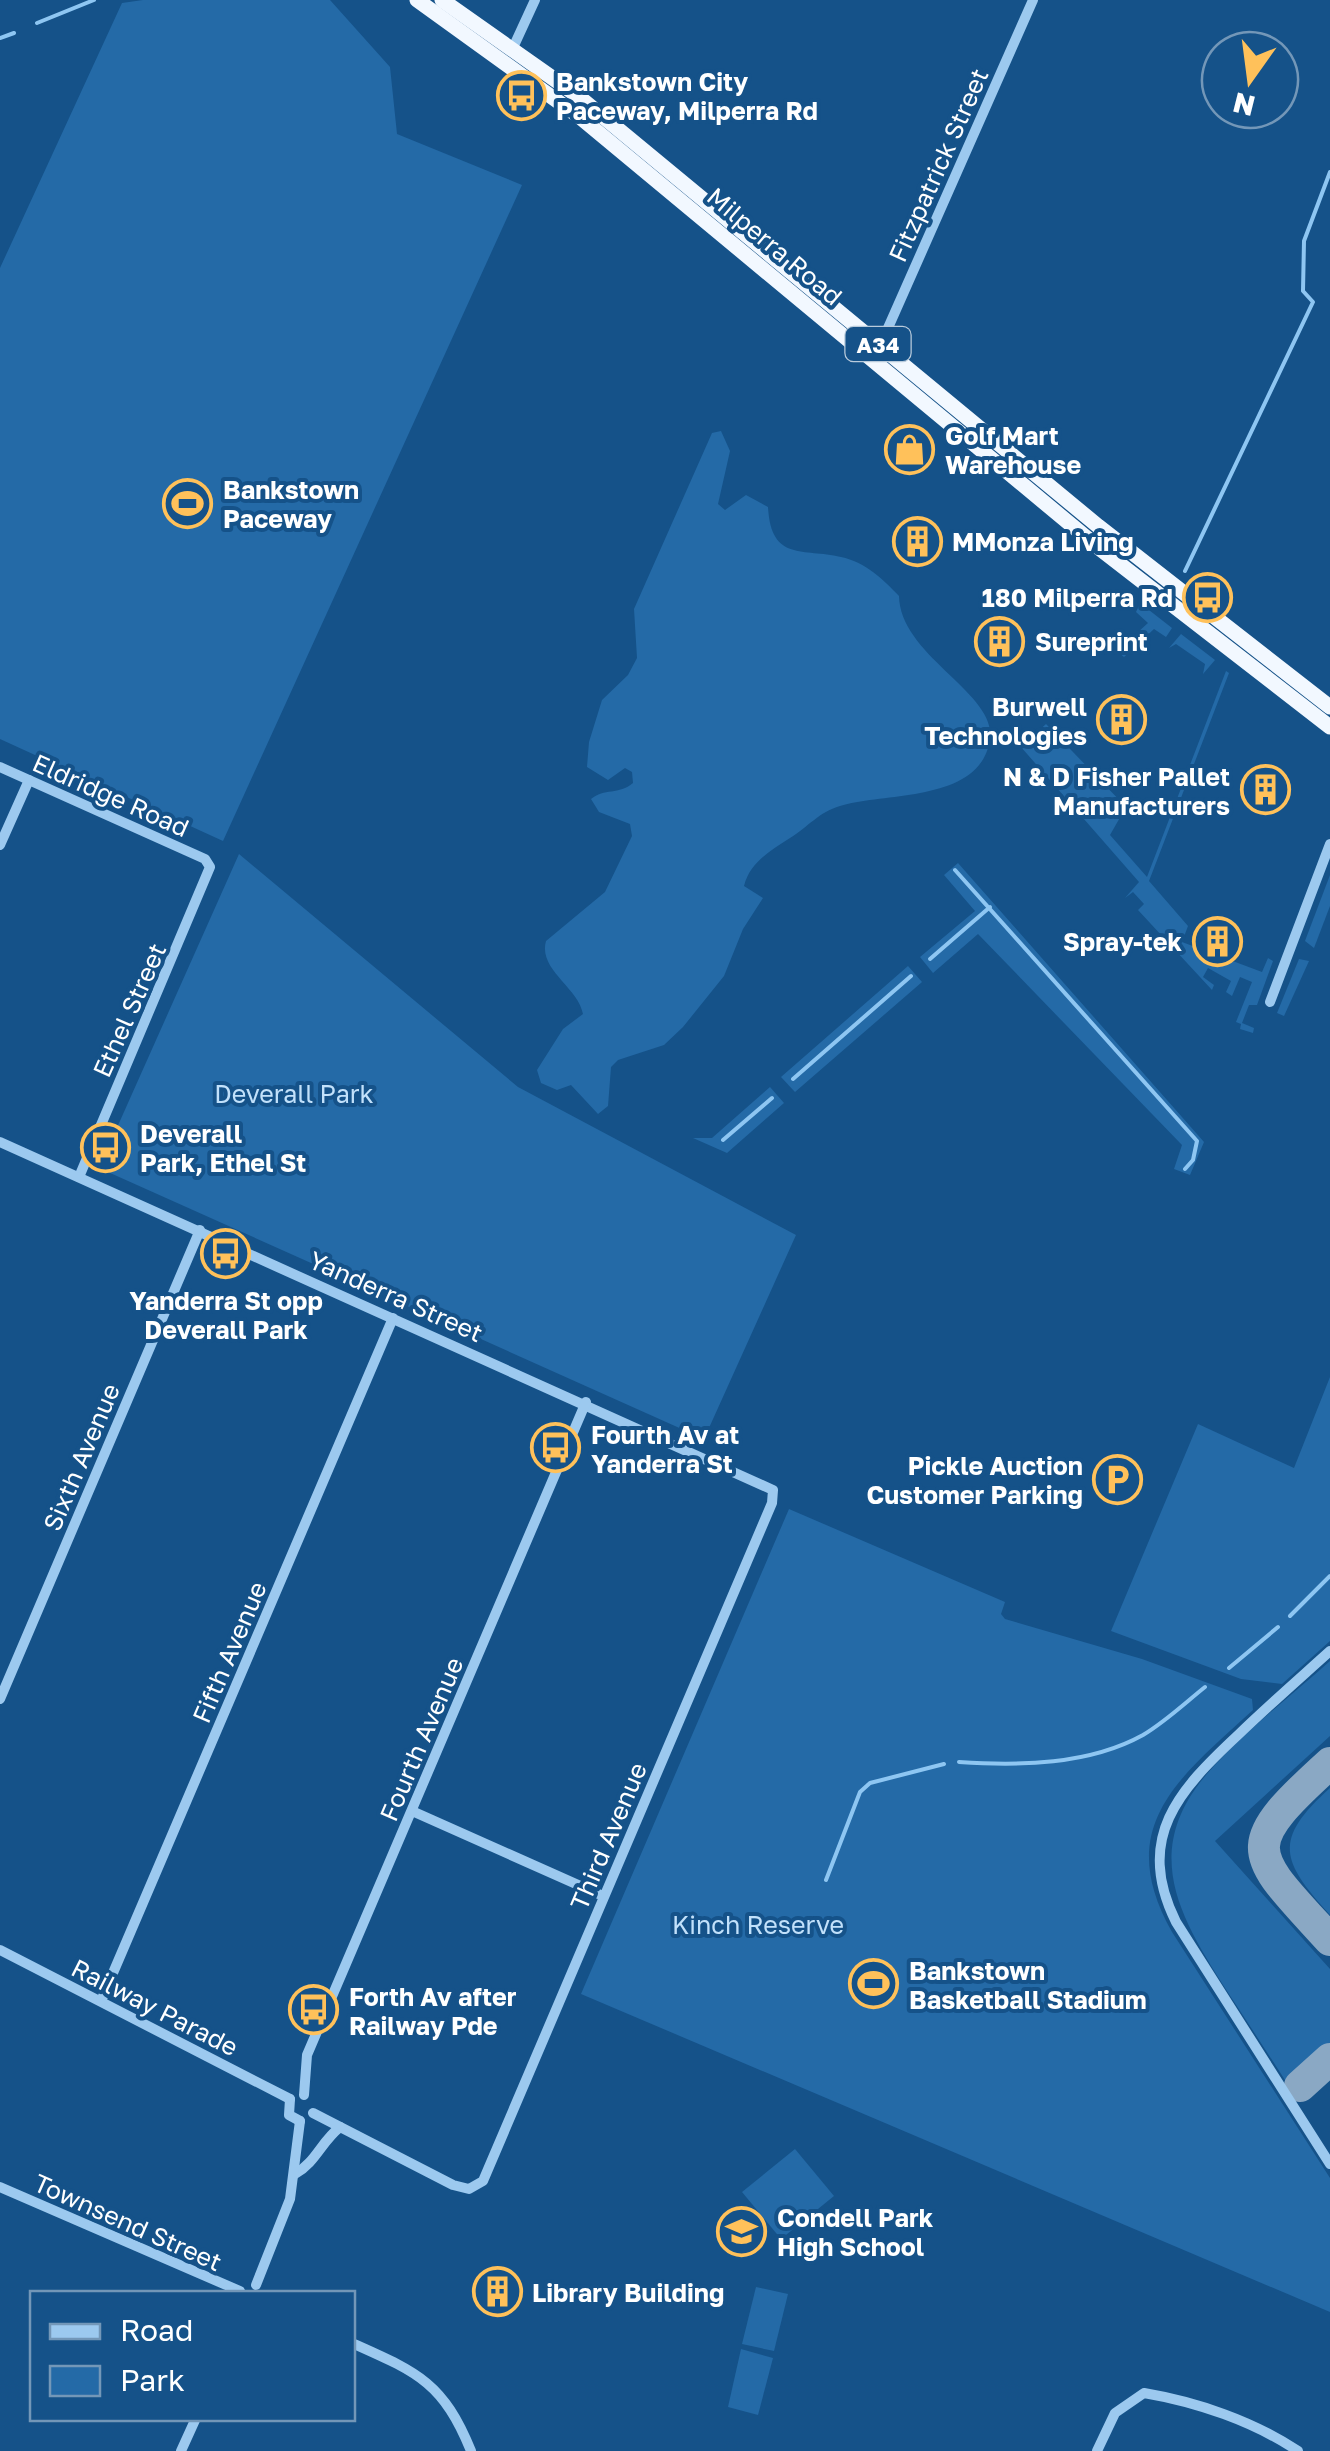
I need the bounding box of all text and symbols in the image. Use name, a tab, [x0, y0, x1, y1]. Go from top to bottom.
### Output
north arrow	[1200, 30, 1300, 130]
street label: Fitzpatrick Street	[881, 63, 995, 267]
place label: Bankstown City Paceway, Milperra Rd	[556, 66, 818, 126]
bus stop icon: Bankstown City Paceway, Milperra Rd	[495, 69, 547, 121]
text: N	[1230, 86, 1258, 123]
street label: Milperra Road	[701, 180, 849, 312]
road number: A34	[846, 327, 910, 361]
place label: Golf Mart Warehouse	[945, 420, 1081, 480]
shop icon: Golf Mart Warehouse	[884, 423, 936, 475]
place label: Bankstown Paceway	[223, 474, 359, 534]
sports icon: Bankstown Paceway	[162, 477, 214, 529]
building icon: MMonza Living	[891, 515, 943, 567]
place label: MMonza Living	[952, 526, 1134, 557]
bus stop icon: 180 Milperra Rd	[1182, 571, 1234, 623]
place label: 180 Milperra Rd	[982, 582, 1173, 613]
building icon: Sureprint	[974, 615, 1026, 667]
place label: Sureprint	[1035, 626, 1148, 657]
place label: Burwell Technologies	[924, 691, 1087, 751]
building icon: Burwell Technologies	[1096, 694, 1148, 746]
street label: Eldridge Road	[28, 747, 194, 843]
place label: N & D Fisher Pallet Manufacturers	[1003, 761, 1230, 821]
building icon: N & D Fisher Pallet Manufacturers	[1239, 764, 1291, 816]
building icon: Spray-tek	[1191, 915, 1243, 967]
place label: Spray-tek	[1063, 926, 1182, 957]
street label: Ethel Street	[86, 938, 172, 1082]
park label: Deverall Park	[214, 1078, 374, 1109]
place label: Deverall Park, Ethel St	[140, 1118, 306, 1178]
bus stop icon: Deverall Park, Ethel St	[79, 1121, 131, 1173]
bus stop icon: Yanderra St opp Deverall Park	[200, 1228, 252, 1280]
street label: Yanderra Street	[304, 1244, 488, 1348]
place label: Yanderra St opp Deverall Park	[129, 1285, 323, 1345]
street label: Sixth Avenue	[36, 1379, 126, 1535]
place label: Fourth Av at Yanderra St	[591, 1419, 739, 1479]
bus stop icon: Fourth Av at Yanderra St	[530, 1422, 582, 1474]
place label: Pickle Auction Customer Parking	[866, 1450, 1083, 1510]
parking icon: Pickle Auction Customer Parking	[1092, 1453, 1144, 1505]
street label: Fifth Avenue	[185, 1577, 273, 1727]
street label: Fourth Avenue	[373, 1652, 469, 1826]
street label: Third Avenue	[563, 1758, 653, 1914]
park label: Kinch Reserve	[672, 1909, 844, 1940]
street label: Railway Parade	[67, 1952, 243, 2062]
place label: Bankstown Basketball Stadium	[909, 1955, 1147, 2015]
sports icon: Bankstown Basketball Stadium	[848, 1958, 900, 2010]
place label: Forth Av after Railway Pde	[349, 1981, 517, 2041]
bus stop icon: Forth Av after Railway Pde	[288, 1984, 340, 2036]
street label: Townsend Street	[29, 2167, 227, 2277]
place label: Condell Park High School	[777, 2202, 934, 2262]
school or university icon: Condell Park High School	[716, 2205, 768, 2257]
building icon: Library Building	[471, 2266, 523, 2318]
place label: Library Building	[532, 2277, 724, 2308]
legend	[30, 2291, 355, 2421]
text: Road	[120, 2312, 194, 2348]
text: Park	[120, 2362, 185, 2398]

